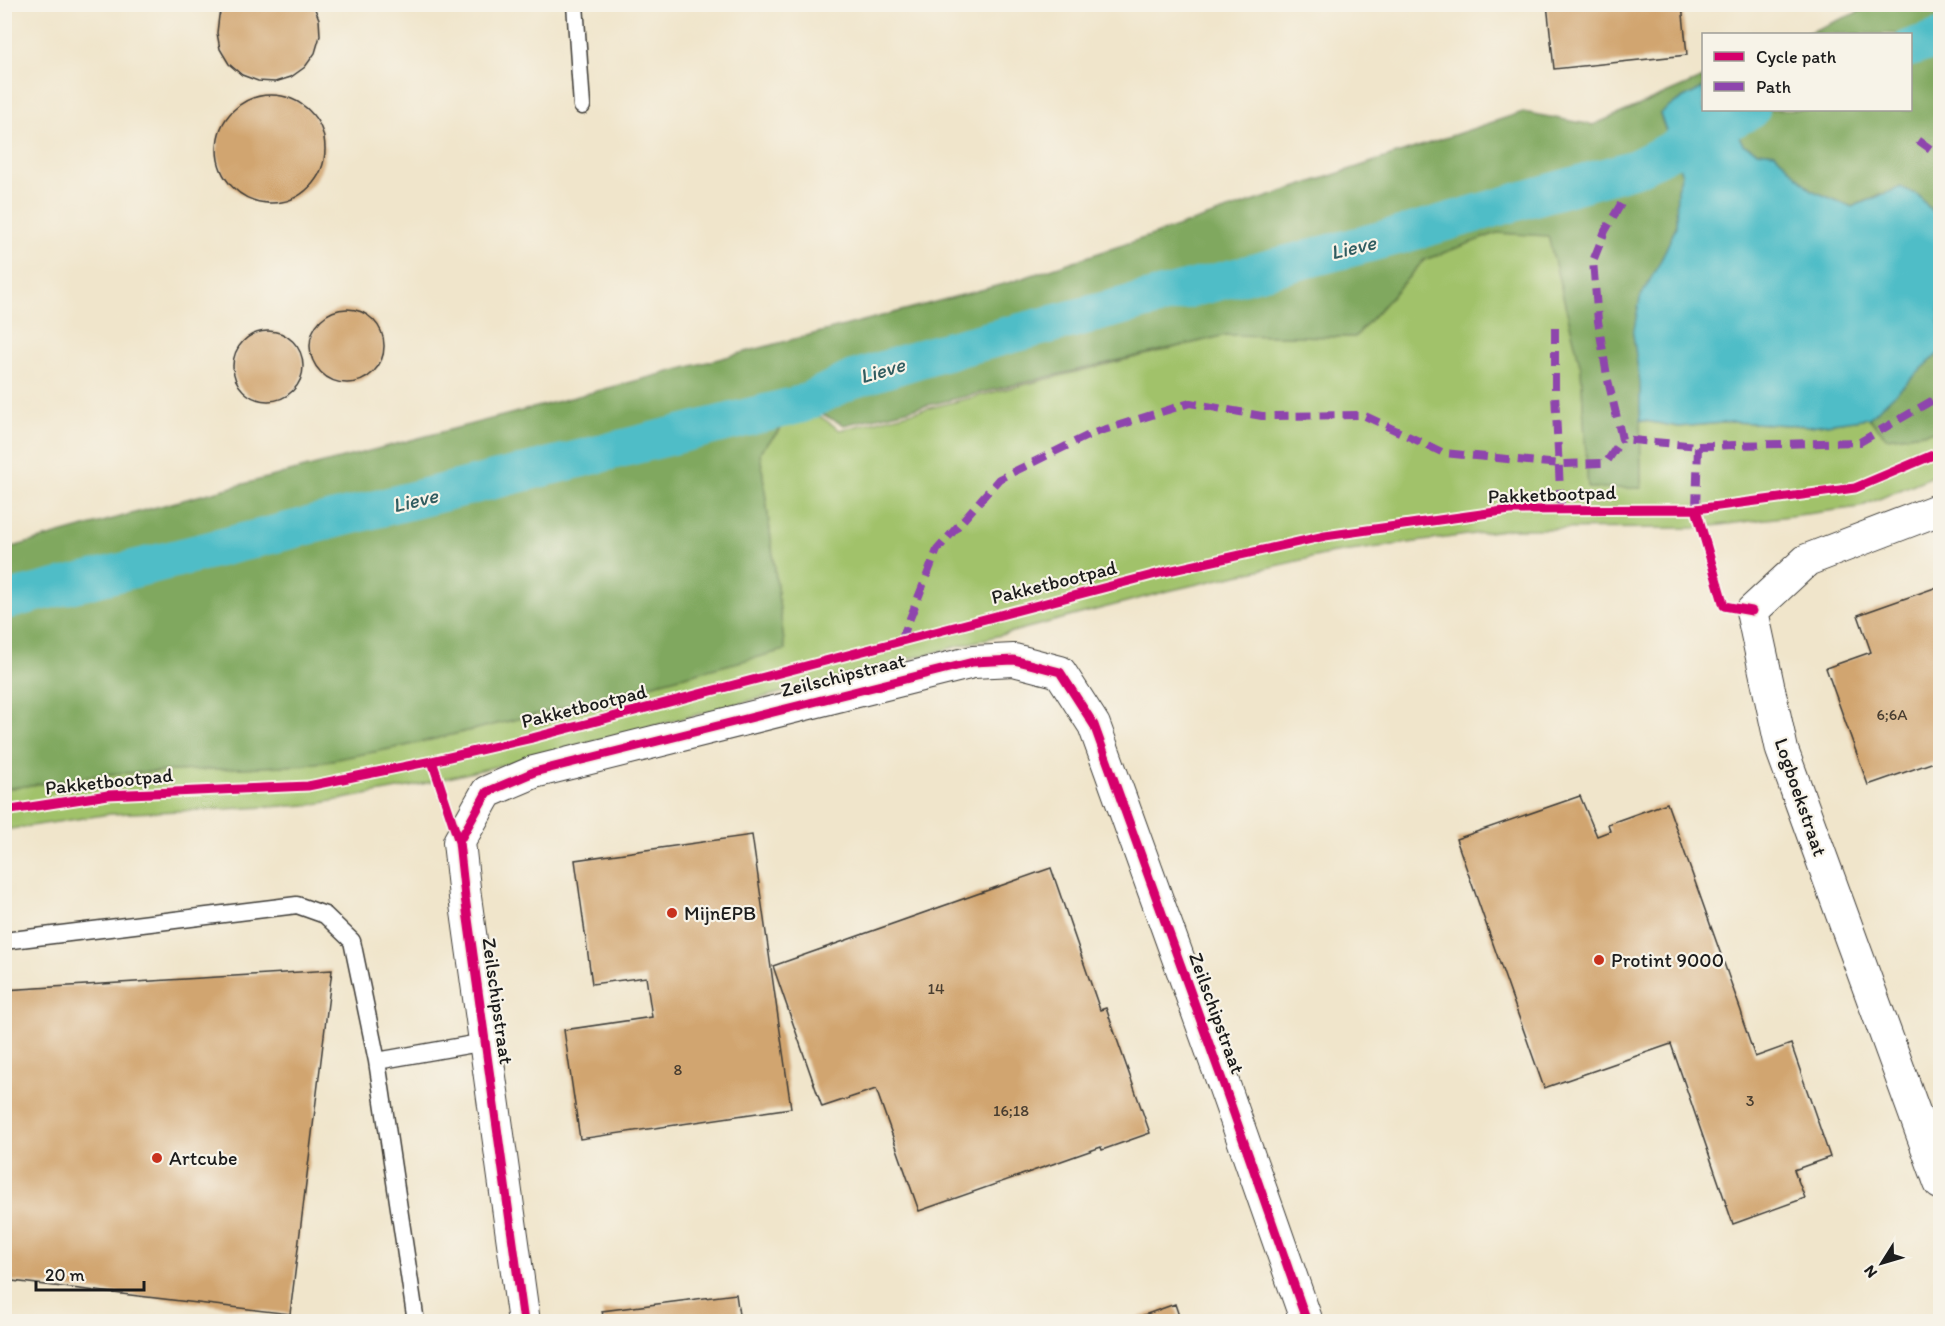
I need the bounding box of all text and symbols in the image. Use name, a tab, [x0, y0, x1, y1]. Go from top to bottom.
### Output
legend	[1702, 33, 1912, 111]
text: Cycle path	[1756, 46, 1837, 68]
text: Path	[1756, 76, 1791, 98]
water label: Lieve	[1328, 229, 1379, 265]
water label: Lieve	[856, 351, 908, 389]
street label: Pakketbootpad	[1487, 480, 1617, 508]
water label: Lieve	[390, 482, 441, 518]
street label: Pakketbootpad	[989, 555, 1119, 609]
street label: Zeilschipstraat	[778, 648, 908, 702]
street label: Pakketbootpad	[519, 679, 649, 733]
house number: 6;6A	[1876, 705, 1908, 724]
street label: Logboekstraat	[1770, 735, 1832, 859]
street label: Pakketbootpad	[44, 762, 174, 800]
place label: MijnEPB	[684, 901, 756, 925]
marker: MijnEPB	[665, 906, 679, 920]
street label: Zeilschipstraat	[477, 936, 519, 1066]
place label: Protint 9000	[1611, 948, 1724, 972]
street label: Zeilschipstraat	[1184, 949, 1250, 1077]
marker: Protint 9000	[1592, 953, 1606, 967]
house number: 14	[927, 979, 945, 998]
house number: 8	[674, 1060, 683, 1079]
house number: 3	[1746, 1091, 1755, 1110]
house number: 16;18	[993, 1101, 1029, 1120]
place label: Artcube	[169, 1146, 238, 1170]
marker: Artcube	[150, 1151, 164, 1165]
north arrow	[1852, 1233, 1912, 1293]
scale bar	[36, 1254, 144, 1292]
text: N	[1860, 1262, 1881, 1282]
text: 20 m	[45, 1264, 85, 1286]

